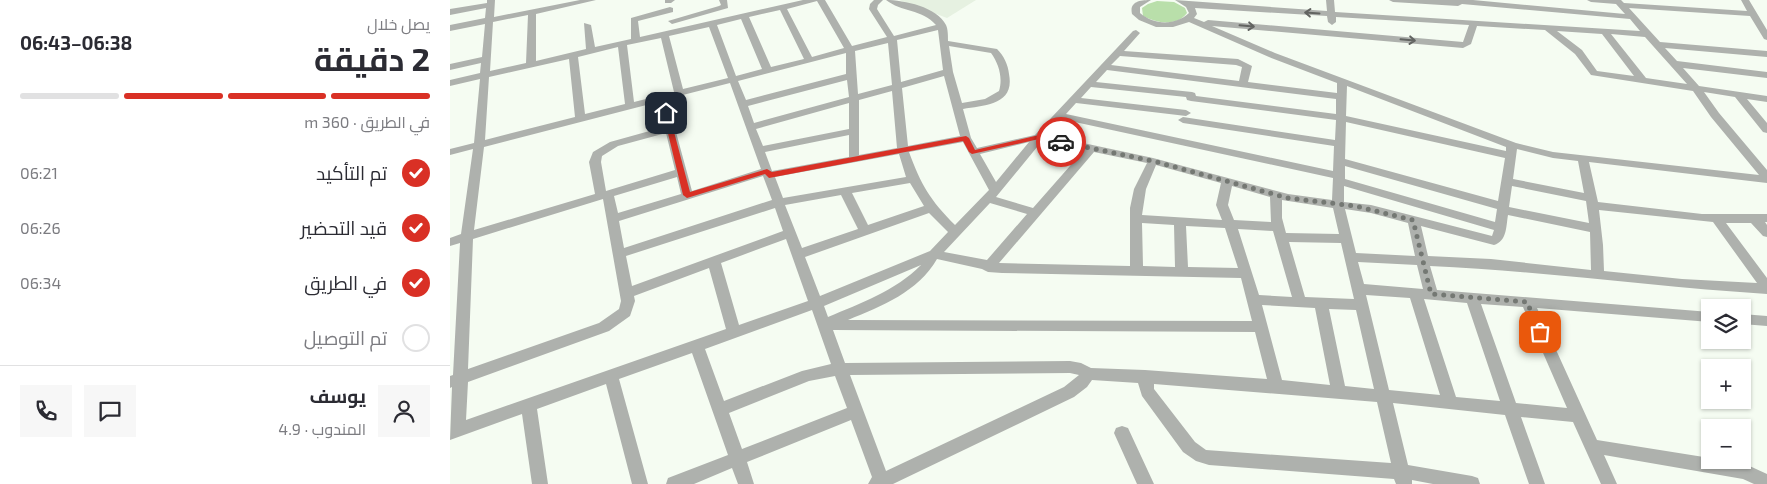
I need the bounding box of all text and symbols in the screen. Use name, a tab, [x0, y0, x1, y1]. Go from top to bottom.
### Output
one-way arrow	[1305, 9, 1321, 18]
text: يصل خلال	[367, 14, 430, 33]
one-way arrow	[1238, 21, 1254, 31]
text: 06:38–06:43	[20, 31, 132, 54]
one-way arrow	[1400, 35, 1416, 45]
text: 2 دقيقة	[314, 39, 430, 77]
pin	[645, 92, 687, 134]
icon: home	[652, 99, 680, 127]
text: في الطريق · 360 m	[304, 112, 430, 131]
courier	[1036, 117, 1086, 167]
icon: car	[1047, 128, 1075, 156]
icon: check	[402, 159, 430, 187]
text: تم التأكيد	[316, 161, 387, 184]
text: 06:21	[20, 163, 58, 182]
icon: check	[402, 214, 430, 242]
text: قيد التحضير	[301, 216, 387, 239]
text: 06:26	[20, 218, 61, 237]
icon: check	[402, 269, 430, 297]
text: في الطريق	[304, 271, 387, 294]
text: 06:34	[20, 273, 61, 292]
map controls	[1701, 299, 1751, 469]
button: layers	[1701, 299, 1751, 349]
pin	[1519, 311, 1561, 353]
icon: bag	[1526, 318, 1554, 346]
text: تم التوصيل	[304, 326, 387, 349]
button: +	[1701, 359, 1751, 409]
text: يوسف	[310, 384, 366, 407]
button: phone	[20, 385, 72, 437]
button: chat	[84, 385, 136, 437]
button: person	[378, 385, 430, 437]
text: المندوب · 4.9	[278, 419, 366, 438]
button: −	[1701, 419, 1751, 469]

